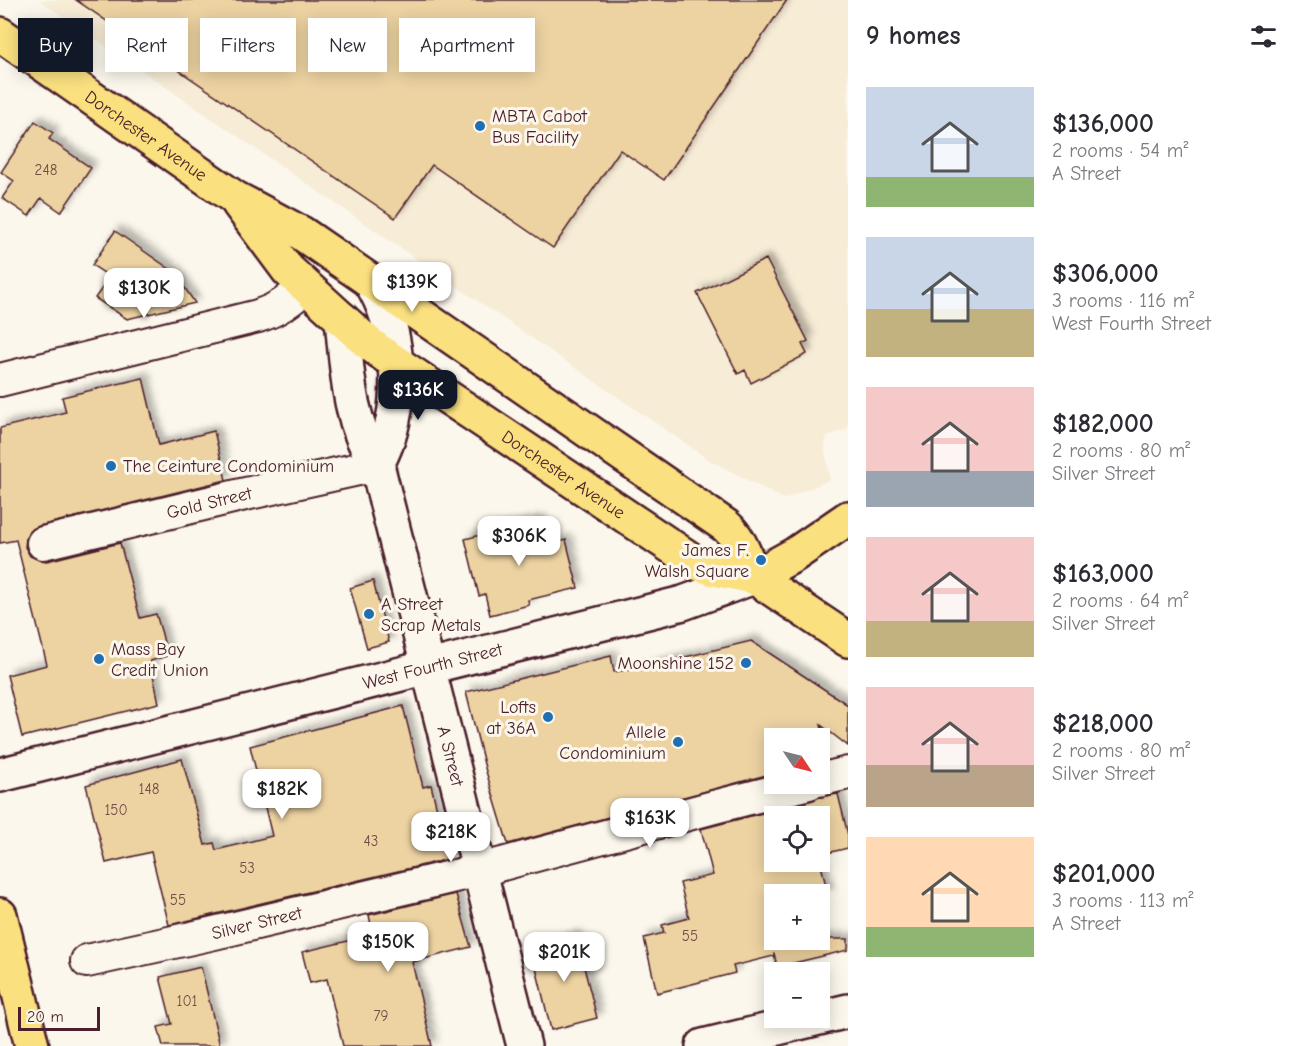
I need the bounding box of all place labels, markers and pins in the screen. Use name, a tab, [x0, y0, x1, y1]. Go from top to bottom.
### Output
place label: MBTA Cabot Bus Facility	[492, 106, 588, 148]
marker: MBTA Cabot Bus Facility	[473, 119, 487, 133]
pin: $139K	[370, 262, 454, 313]
pin: $130K	[102, 268, 186, 319]
pin: $136K	[376, 370, 460, 421]
place label: The Ceinture Condominium	[123, 456, 334, 477]
marker: The Ceinture Condominium	[104, 459, 118, 473]
pin: $306K	[477, 516, 561, 567]
place label: James F. Walsh Square	[645, 540, 749, 582]
marker: James F. Walsh Square	[754, 553, 768, 567]
place label: A Street Scrap Metals	[381, 594, 481, 636]
marker: A Street Scrap Metals	[362, 607, 376, 621]
place label: Mass Bay Credit Union	[111, 639, 209, 681]
marker: Mass Bay Credit Union	[92, 652, 106, 666]
place label: Moonshine 152	[617, 653, 734, 674]
marker: Moonshine 152	[739, 656, 753, 670]
place label: Lofts at 36A	[486, 697, 536, 739]
marker: Lofts at 36A	[541, 710, 555, 724]
place label: Allele Condominium	[559, 722, 666, 764]
marker: Allele Condominium	[671, 735, 685, 749]
pin: $182K	[240, 769, 324, 820]
pin: $163K	[608, 798, 692, 849]
pin: $218K	[409, 812, 493, 863]
pin: $150K	[346, 922, 430, 973]
pin: $201K	[522, 932, 606, 983]

